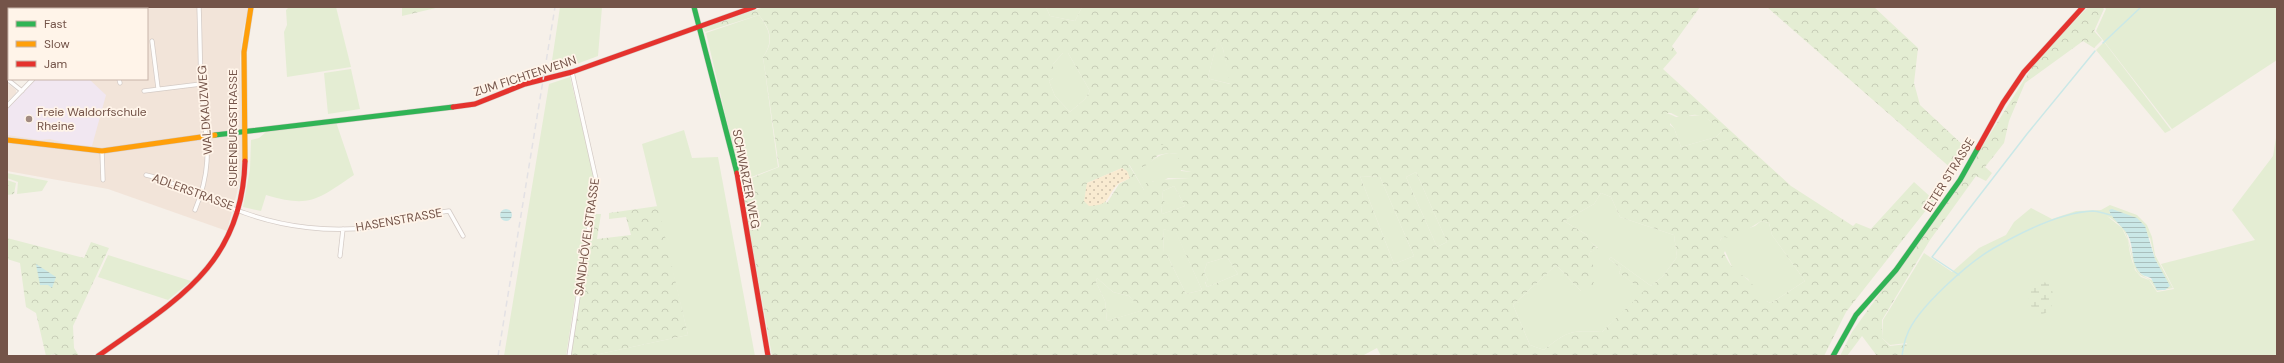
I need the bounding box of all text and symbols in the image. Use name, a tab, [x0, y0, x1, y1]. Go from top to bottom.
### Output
legend	[8, 8, 148, 80]
text: Fast	[44, 16, 67, 32]
text: Slow	[44, 36, 70, 52]
street label: ZUM FICHTENVENN	[472, 52, 578, 100]
text: Jam	[44, 56, 67, 72]
street label: WALDKAUZWEG	[194, 65, 216, 155]
street label: SURENBURGSTRASSE	[225, 69, 241, 187]
place label: Freie Waldorfschule Rheine	[37, 104, 147, 134]
marker: Freie Waldorfschule Rheine	[24, 114, 34, 124]
street label: SCHWARZER WEG	[729, 128, 763, 230]
street label: ELTER STRASSE	[1920, 135, 1978, 215]
street label: ADLERSTRASSE	[150, 170, 236, 214]
street label: SANDHÖVELSTRASSE	[571, 177, 603, 297]
street label: HASENSTRASSE	[355, 204, 444, 235]

